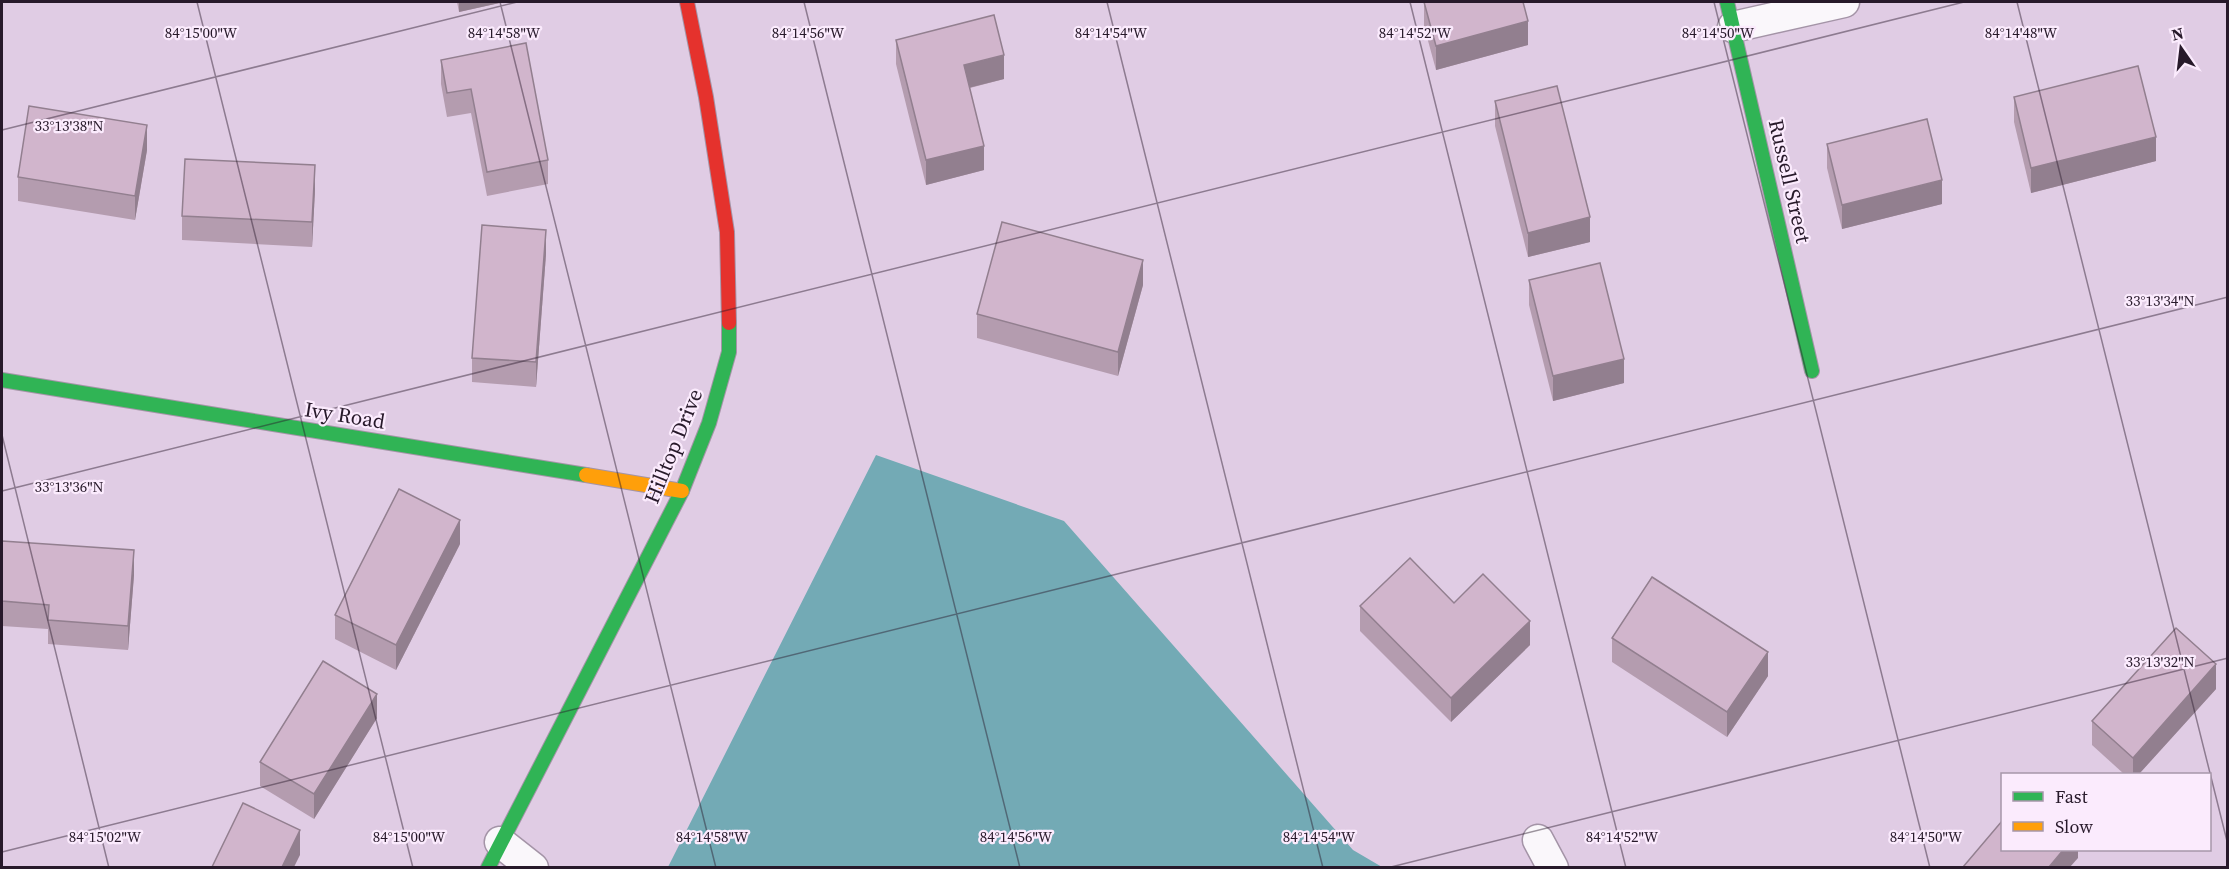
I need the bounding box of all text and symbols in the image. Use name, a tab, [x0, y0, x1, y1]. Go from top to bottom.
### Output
north arrow	[2151, 18, 2211, 78]
text: N	[2169, 21, 2186, 46]
text: 84°15'00"W	[165, 22, 238, 43]
text: 84°14'58"W	[468, 22, 541, 43]
text: 84°14'56"W	[772, 22, 845, 43]
text: 84°14'54"W	[1075, 22, 1148, 43]
text: 84°14'52"W	[1379, 22, 1452, 43]
text: 84°14'50"W	[1682, 22, 1755, 43]
text: 84°14'48"W	[1985, 22, 2058, 43]
text: 33°13'38"N	[34, 115, 104, 136]
street label: Russell Street	[1762, 116, 1818, 246]
text: 33°13'34"N	[2125, 290, 2195, 311]
street label: Hilltop Drive	[637, 384, 709, 508]
street label: Ivy Road	[303, 394, 387, 436]
text: 33°13'36"N	[34, 476, 104, 497]
text: 33°13'32"N	[2125, 651, 2195, 672]
legend	[2001, 773, 2211, 851]
text: Fast	[2055, 784, 2088, 809]
text: Slow	[2055, 814, 2093, 839]
text: 84°15'02"W	[69, 826, 142, 847]
text: 84°15'00"W	[373, 826, 446, 847]
text: 84°14'58"W	[676, 826, 749, 847]
text: 84°14'56"W	[980, 826, 1053, 847]
text: 84°14'54"W	[1283, 826, 1356, 847]
text: 84°14'52"W	[1586, 826, 1659, 847]
text: 84°14'50"W	[1890, 826, 1963, 847]

